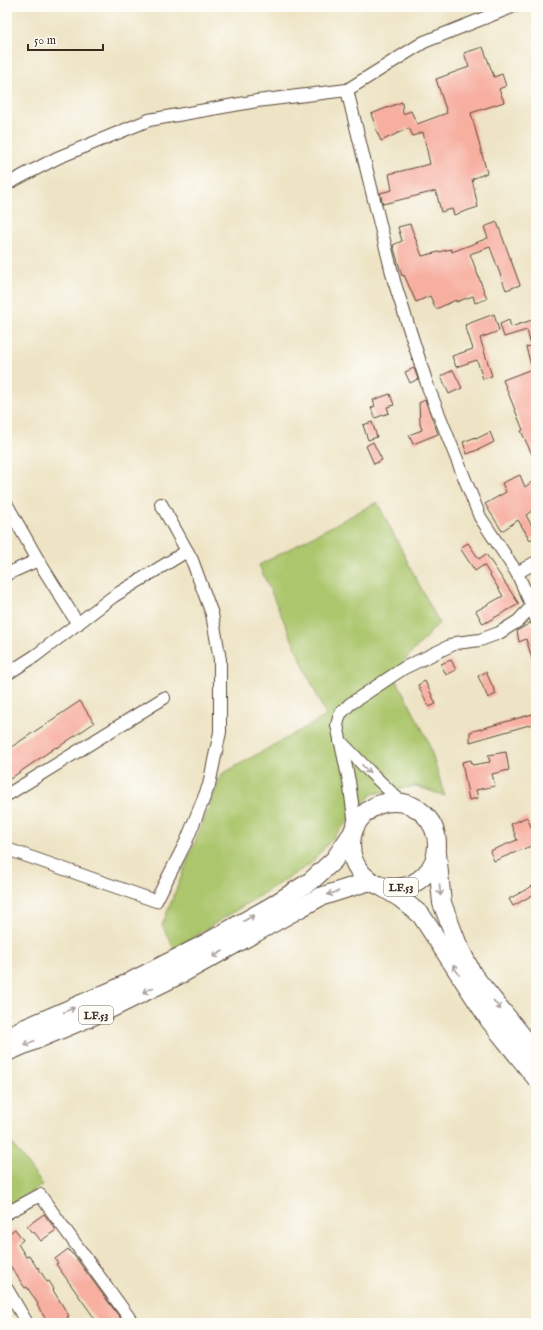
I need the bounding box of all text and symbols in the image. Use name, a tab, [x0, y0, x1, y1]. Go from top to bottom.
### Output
scale bar	[28, 26, 103, 52]
text: 50 m	[34, 33, 56, 48]
one-way arrow	[361, 763, 370, 773]
road number: LF.53	[384, 878, 418, 896]
one-way arrow	[437, 883, 444, 896]
one-way arrow	[327, 889, 339, 897]
one-way arrow	[243, 914, 255, 922]
one-way arrow	[212, 950, 224, 958]
one-way arrow	[452, 965, 461, 976]
one-way arrow	[142, 987, 154, 995]
one-way arrow	[493, 999, 501, 1010]
one-way arrow	[62, 1006, 74, 1014]
road number: LF.53	[79, 1006, 113, 1024]
one-way arrow	[24, 1040, 36, 1048]

